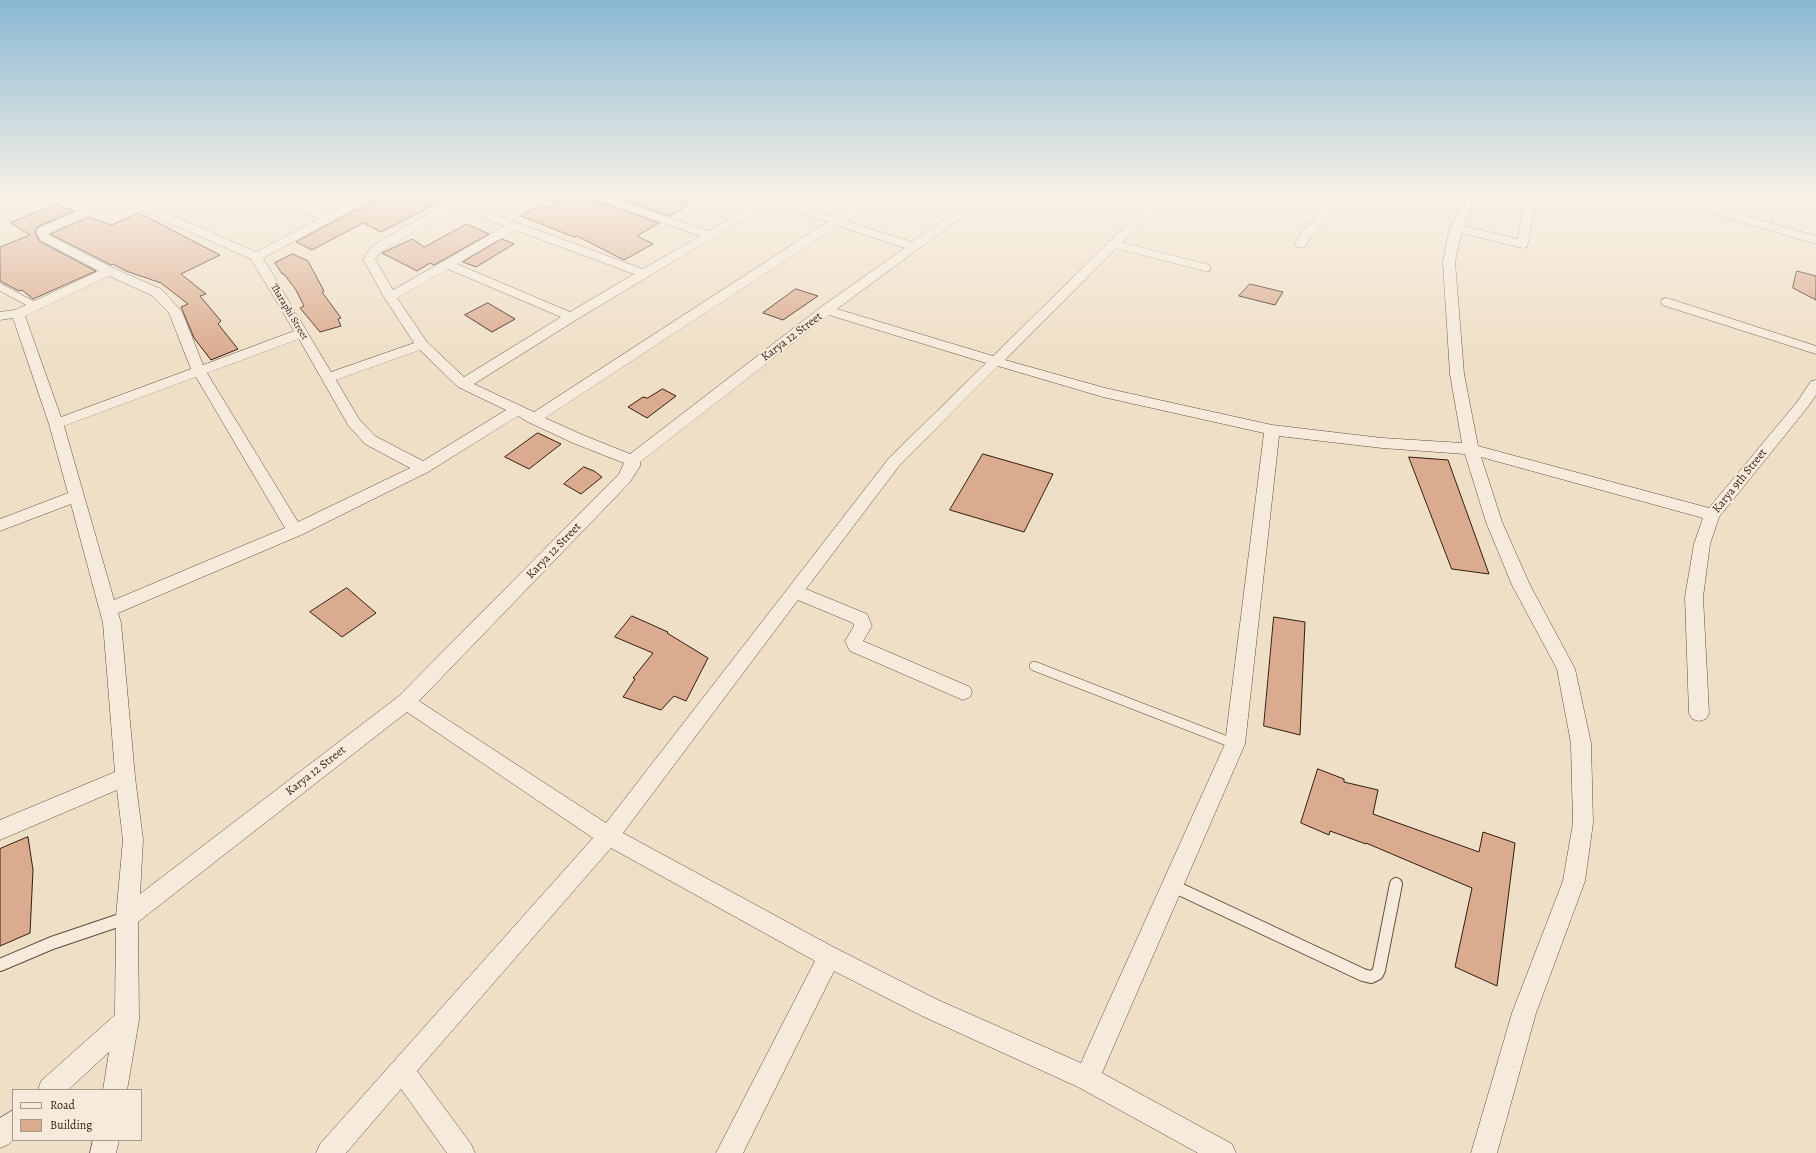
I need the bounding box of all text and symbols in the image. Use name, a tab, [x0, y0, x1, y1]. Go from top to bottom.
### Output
street label: Tharaphi Street	[268, 282, 310, 342]
street label: Karya 12 Street	[759, 309, 825, 365]
street label: Karya 9th Street	[1710, 446, 1770, 516]
street label: Karya 12 Street	[524, 520, 584, 582]
street label: Karya 12 Street	[283, 743, 349, 799]
legend	[12, 1089, 142, 1141]
text: Road	[50, 1097, 75, 1113]
text: Building	[50, 1117, 92, 1133]

